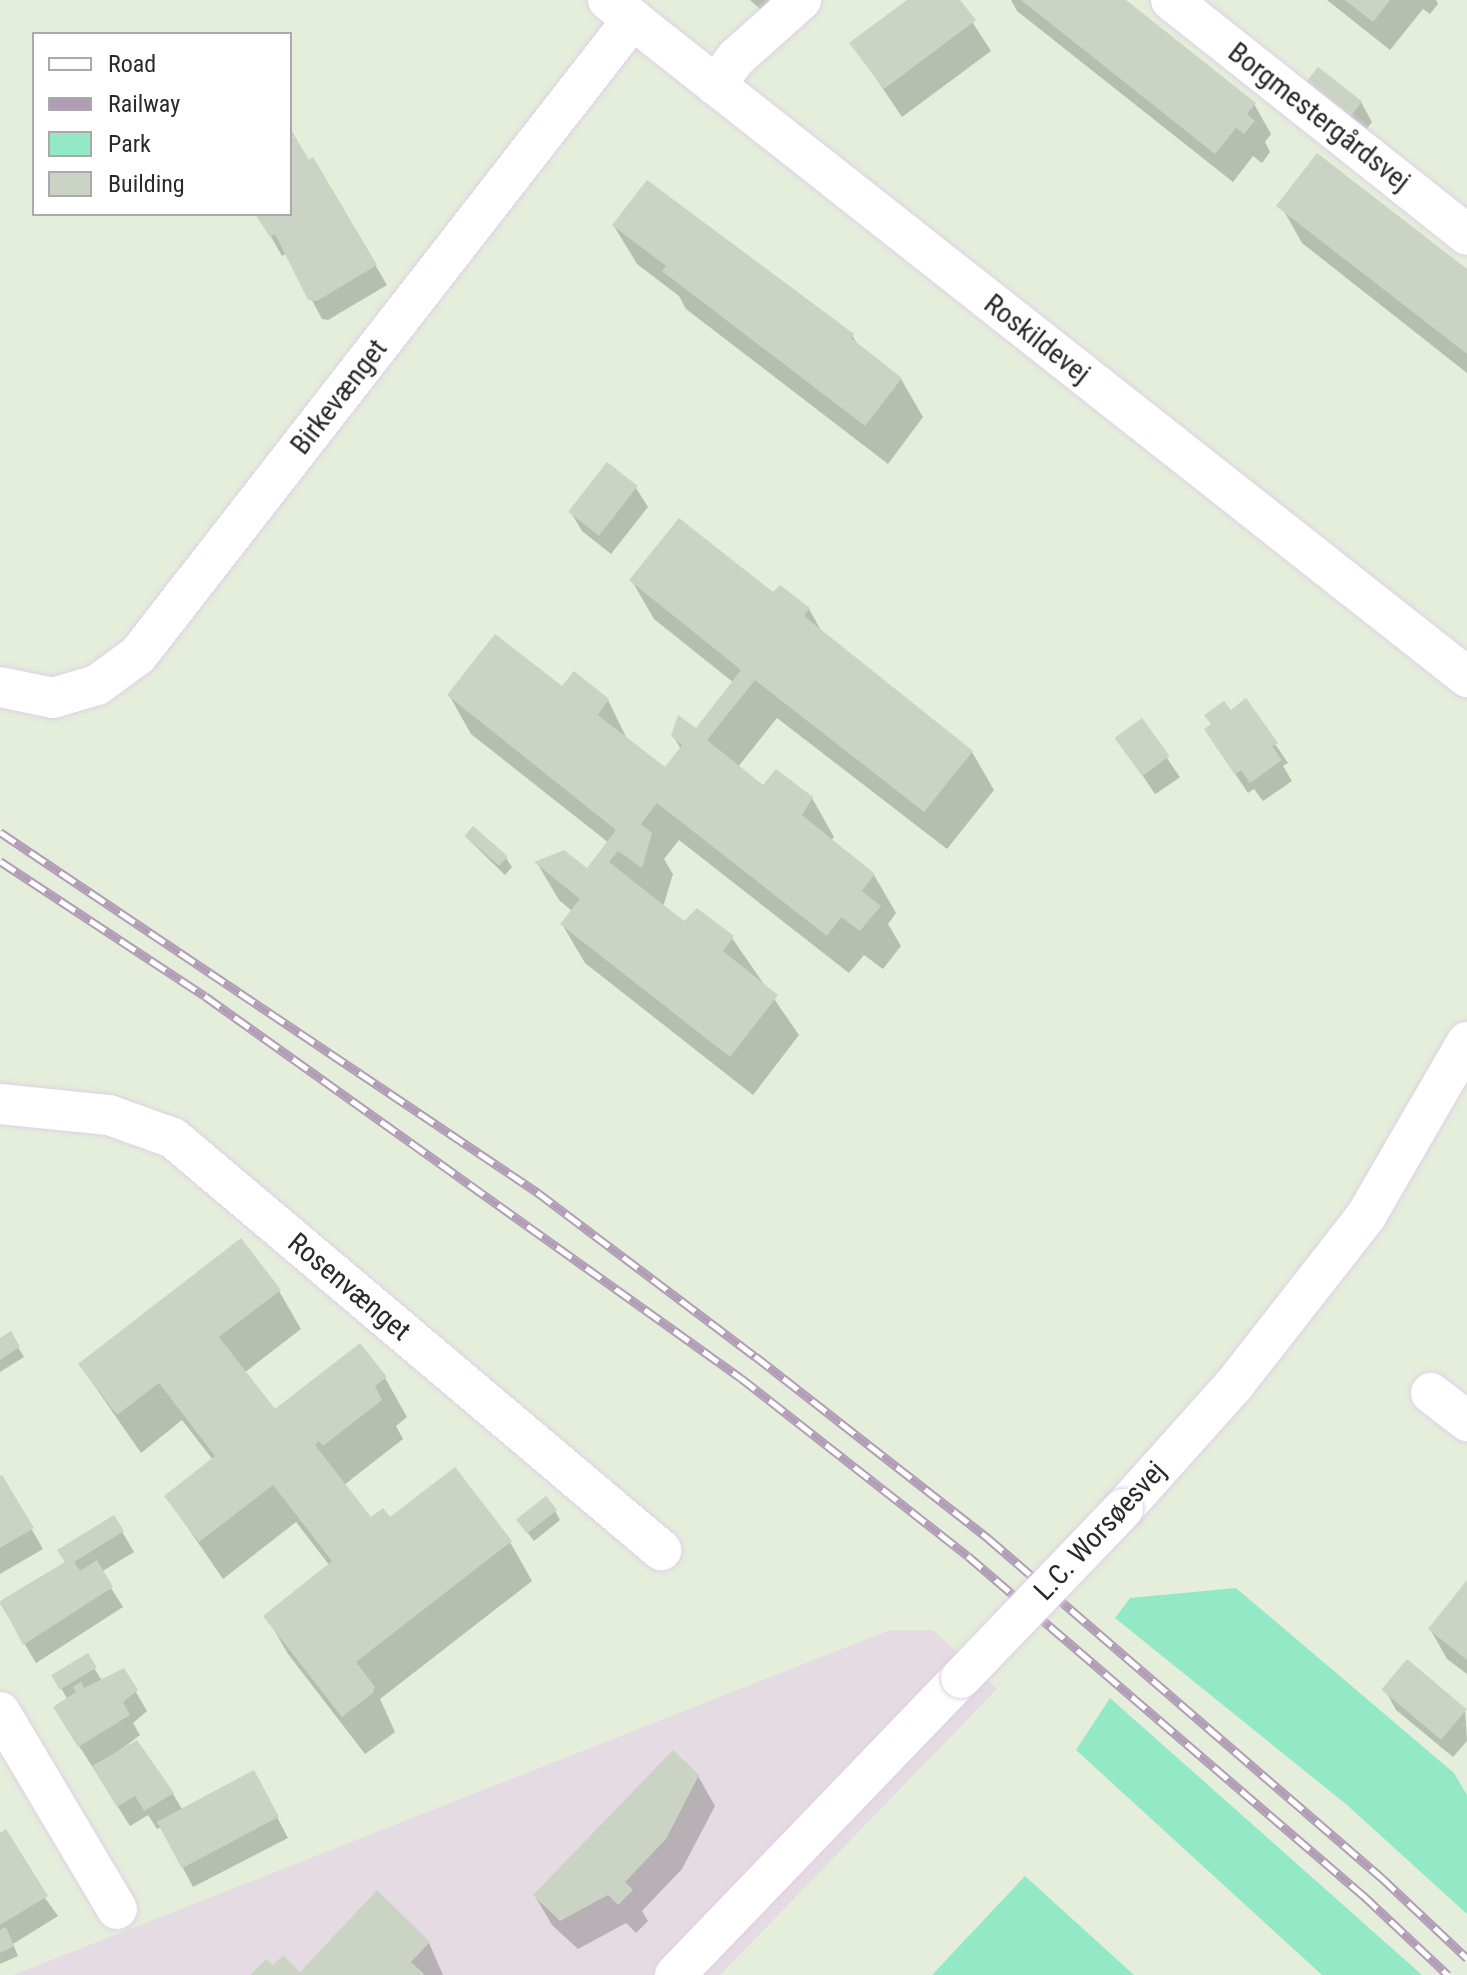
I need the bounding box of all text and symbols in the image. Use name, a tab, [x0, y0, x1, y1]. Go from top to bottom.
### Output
legend	[32, 32, 292, 216]
street label: Borgmestergårdsvej	[1221, 36, 1417, 198]
text: Road	[108, 50, 156, 78]
text: Railway	[108, 90, 180, 118]
text: Park	[108, 130, 151, 158]
text: Building	[108, 170, 185, 198]
street label: Roskildevej	[977, 287, 1097, 391]
street label: Birkevænget	[284, 333, 394, 461]
street label: Rosenvænget	[281, 1226, 417, 1348]
street label: L.C. Worsøesvej	[1027, 1455, 1173, 1607]

